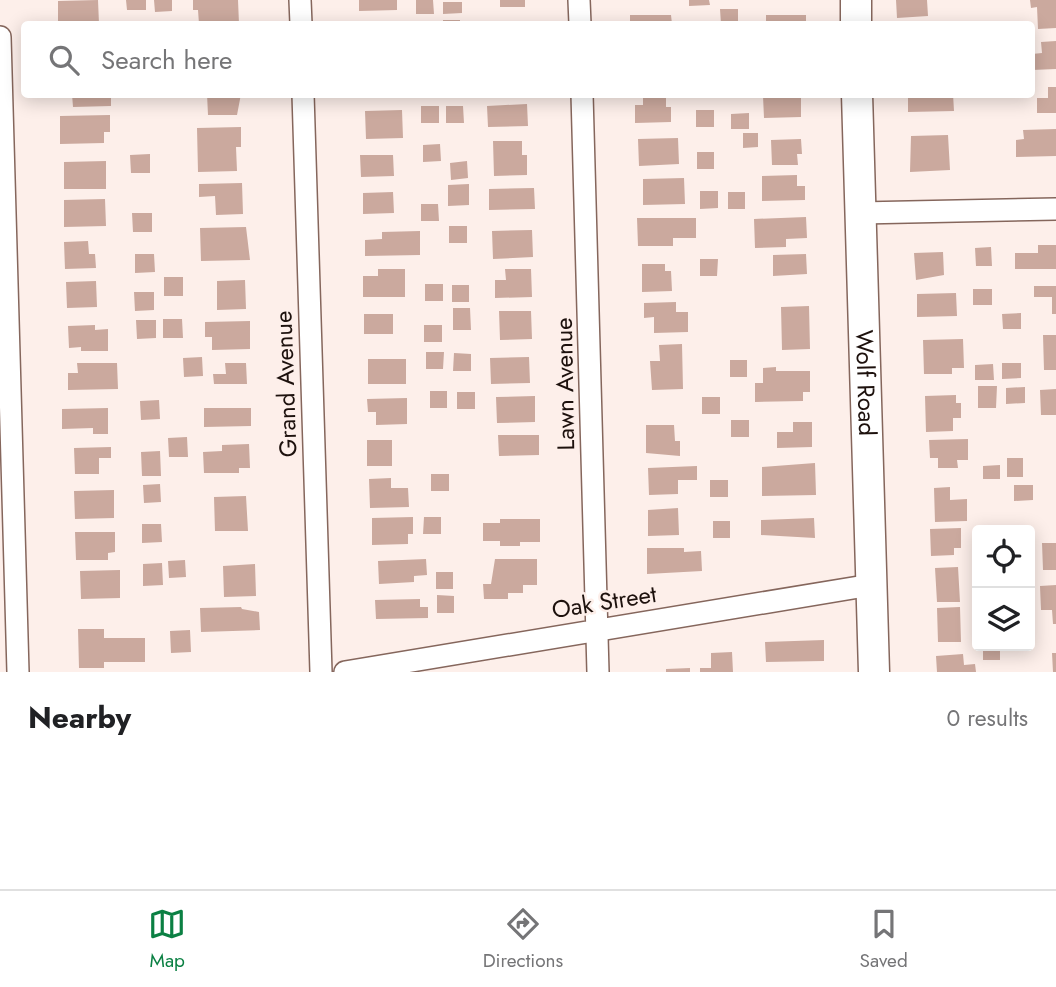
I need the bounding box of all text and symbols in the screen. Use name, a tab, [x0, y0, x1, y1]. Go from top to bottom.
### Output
search box	[21, 21, 1035, 98]
icon: search	[45, 41, 83, 79]
text: Search here	[101, 41, 233, 79]
street label: Grand Avenue	[265, 310, 306, 458]
street label: Lawn Avenue	[546, 317, 583, 451]
street label: Wolf Road	[847, 329, 885, 437]
map controls	[972, 525, 1035, 651]
button: locate	[972, 525, 1035, 588]
street label: Oak Street	[549, 576, 659, 627]
button: layers	[972, 588, 1035, 651]
text: Nearby	[28, 696, 131, 739]
text: 0 results	[946, 701, 1028, 735]
tab: Map	[148, 905, 186, 974]
tab: Directions	[483, 905, 563, 974]
tab: Saved	[860, 905, 908, 974]

